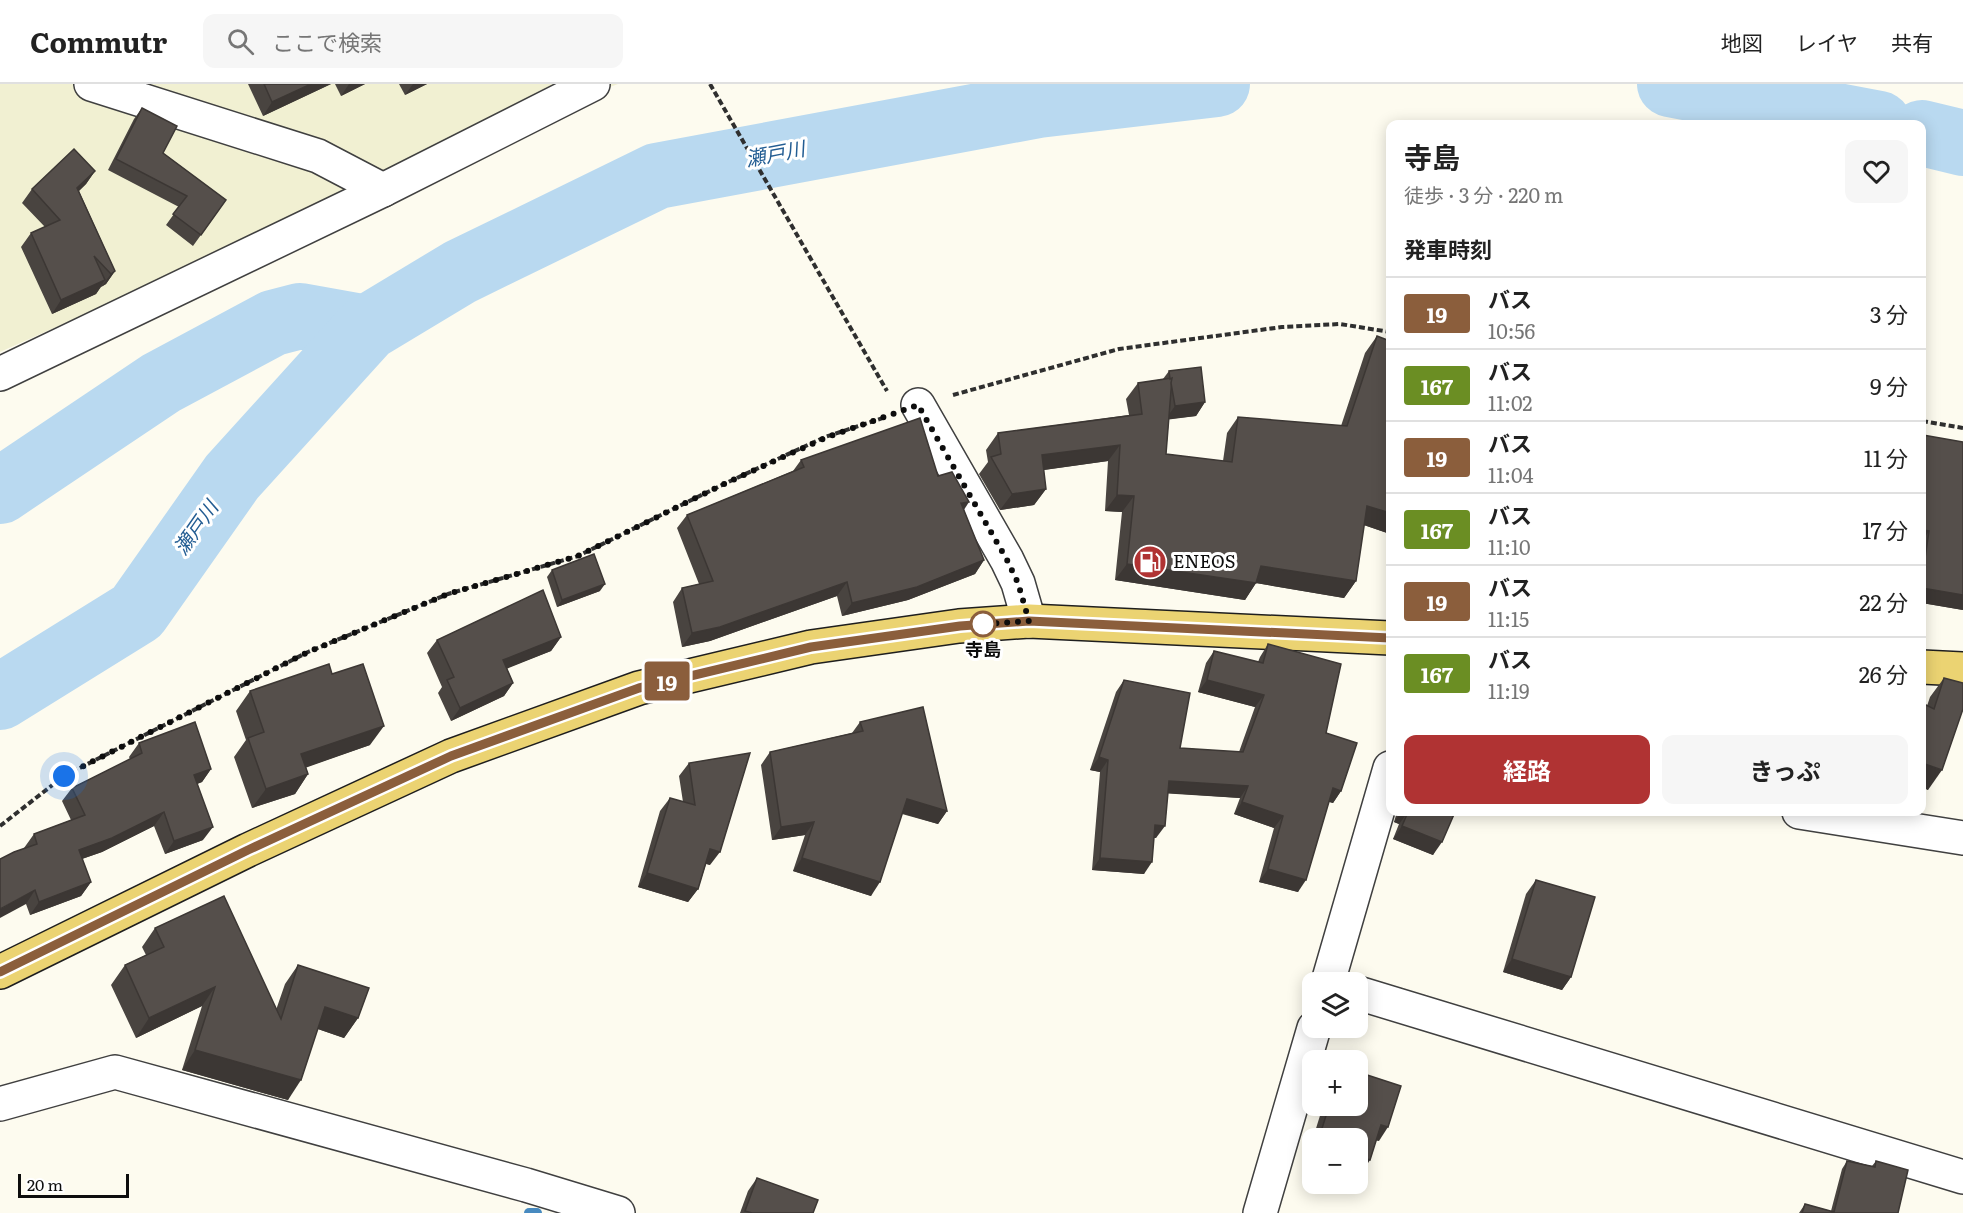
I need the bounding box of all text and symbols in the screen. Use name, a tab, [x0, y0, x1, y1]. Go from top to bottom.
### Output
search box	[203, 14, 623, 68]
text: Commutr	[30, 20, 167, 62]
icon: search	[224, 25, 257, 58]
text: ここで検索	[272, 25, 382, 58]
text: 地図	[1721, 26, 1763, 57]
text: レイヤ	[1796, 26, 1858, 57]
text: 共有	[1891, 26, 1933, 57]
water label: 瀬戸川	[742, 131, 809, 172]
text: 寺島	[1404, 135, 1460, 177]
button: heart	[1845, 140, 1908, 203]
text: 徒歩 · 3 分 · 220 m	[1404, 179, 1563, 209]
text: 発車時刻	[1404, 232, 1492, 265]
text: バス	[1488, 282, 1532, 315]
text: 3 分	[1870, 297, 1908, 330]
text: 19	[1427, 298, 1447, 329]
text: 10:56	[1488, 315, 1535, 345]
text: バス	[1488, 354, 1532, 387]
text: 9 分	[1870, 369, 1908, 402]
text: 167	[1421, 370, 1453, 401]
text: 11:02	[1488, 387, 1532, 417]
text: バス	[1488, 426, 1532, 459]
text: 11 分	[1864, 441, 1908, 474]
text: 19	[1427, 442, 1447, 473]
text: 11:04	[1488, 459, 1534, 489]
water label: 瀬戸川	[165, 492, 225, 560]
text: バス	[1488, 498, 1532, 531]
text: 17 分	[1862, 513, 1908, 546]
text: 167	[1421, 514, 1453, 545]
text: 11:10	[1488, 531, 1531, 561]
fuel station icon: ENEOS	[1132, 544, 1168, 580]
place label: ENEOS	[1173, 547, 1235, 574]
text: バス	[1488, 570, 1532, 603]
text: 22 分	[1859, 585, 1908, 618]
text: 19	[1427, 586, 1447, 617]
text: 11:15	[1488, 603, 1529, 633]
marker: 寺島	[970, 611, 996, 637]
place label: 寺島	[965, 635, 1001, 662]
text: バス	[1488, 642, 1532, 675]
text: 26 分	[1859, 657, 1908, 690]
text: 167	[1421, 658, 1453, 689]
line badge: 19	[640, 662, 694, 700]
text: 19	[657, 666, 677, 697]
text: 11:19	[1488, 675, 1530, 705]
button: 経路	[1404, 735, 1650, 804]
button: きっぷ	[1662, 735, 1908, 804]
your location	[49, 761, 79, 791]
map controls	[1302, 972, 1368, 1194]
button: layers	[1302, 972, 1368, 1038]
button: +	[1302, 1050, 1368, 1116]
button: −	[1302, 1128, 1368, 1194]
scale bar	[18, 1171, 129, 1198]
text: 20 m	[27, 1172, 63, 1196]

